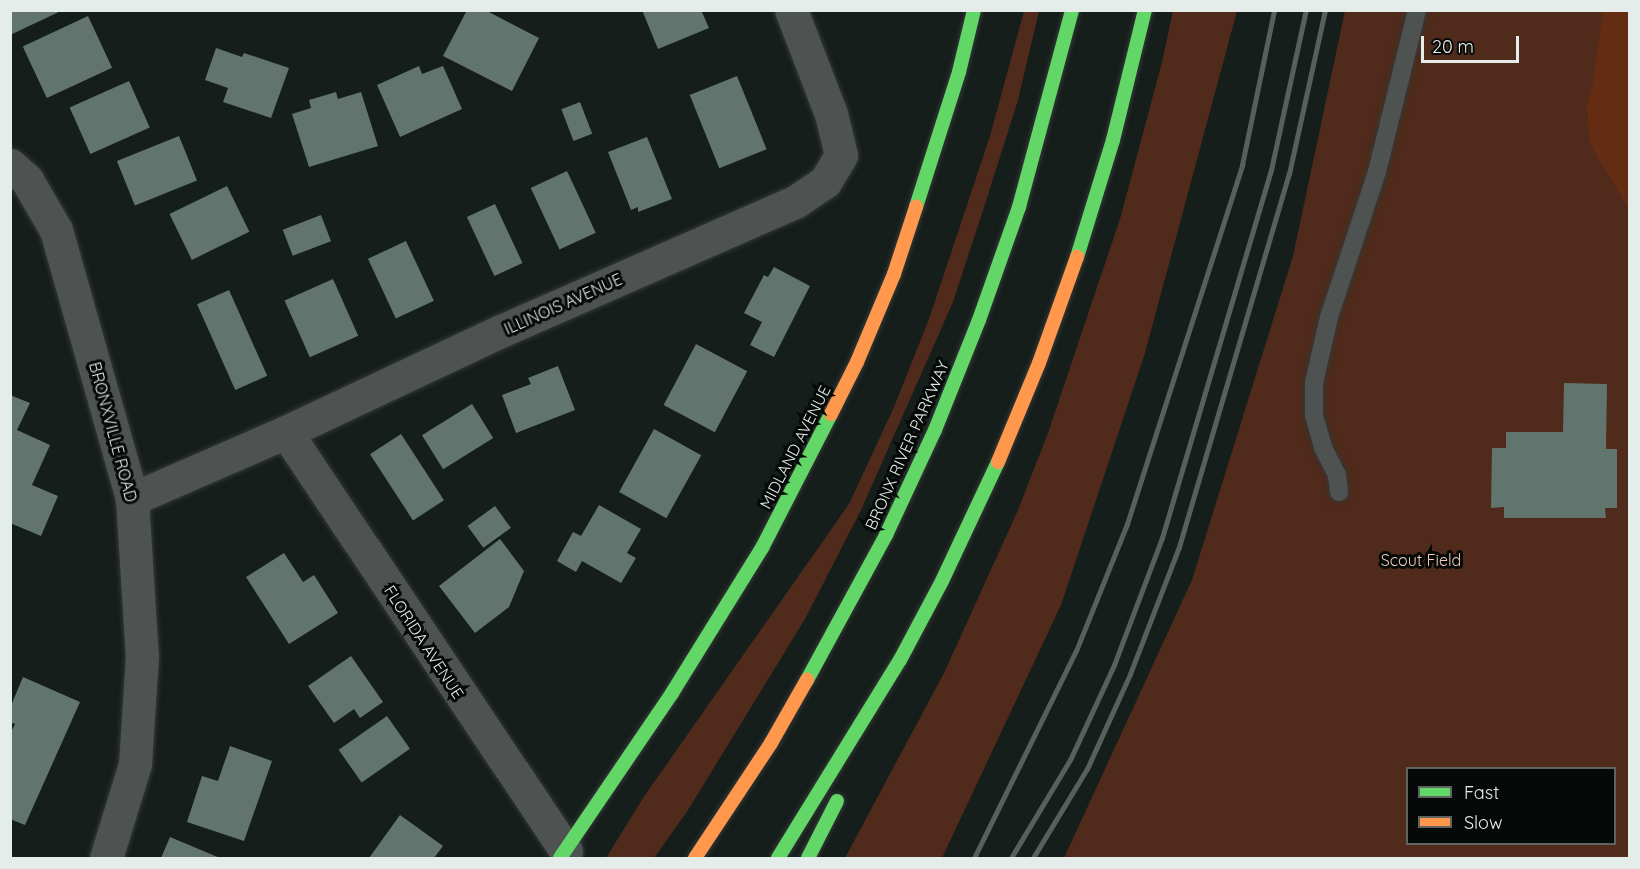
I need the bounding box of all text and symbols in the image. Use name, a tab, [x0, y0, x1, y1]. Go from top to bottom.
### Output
scale bar	[1424, 24, 1522, 62]
text: 20 m	[1432, 35, 1474, 58]
street label: ILLINOIS AVENUE	[501, 269, 625, 339]
street label: BRONX RIVER PARKWAY	[861, 358, 953, 532]
street label: BRONXVILLE ROAD	[85, 360, 141, 504]
street label: MIDLAND AVENUE	[756, 382, 834, 512]
park label: Scout Field	[1381, 550, 1461, 570]
street label: FLORIDA AVENUE	[380, 582, 468, 702]
legend	[1406, 767, 1616, 845]
text: Fast	[1464, 781, 1499, 804]
text: Slow	[1464, 811, 1502, 834]

